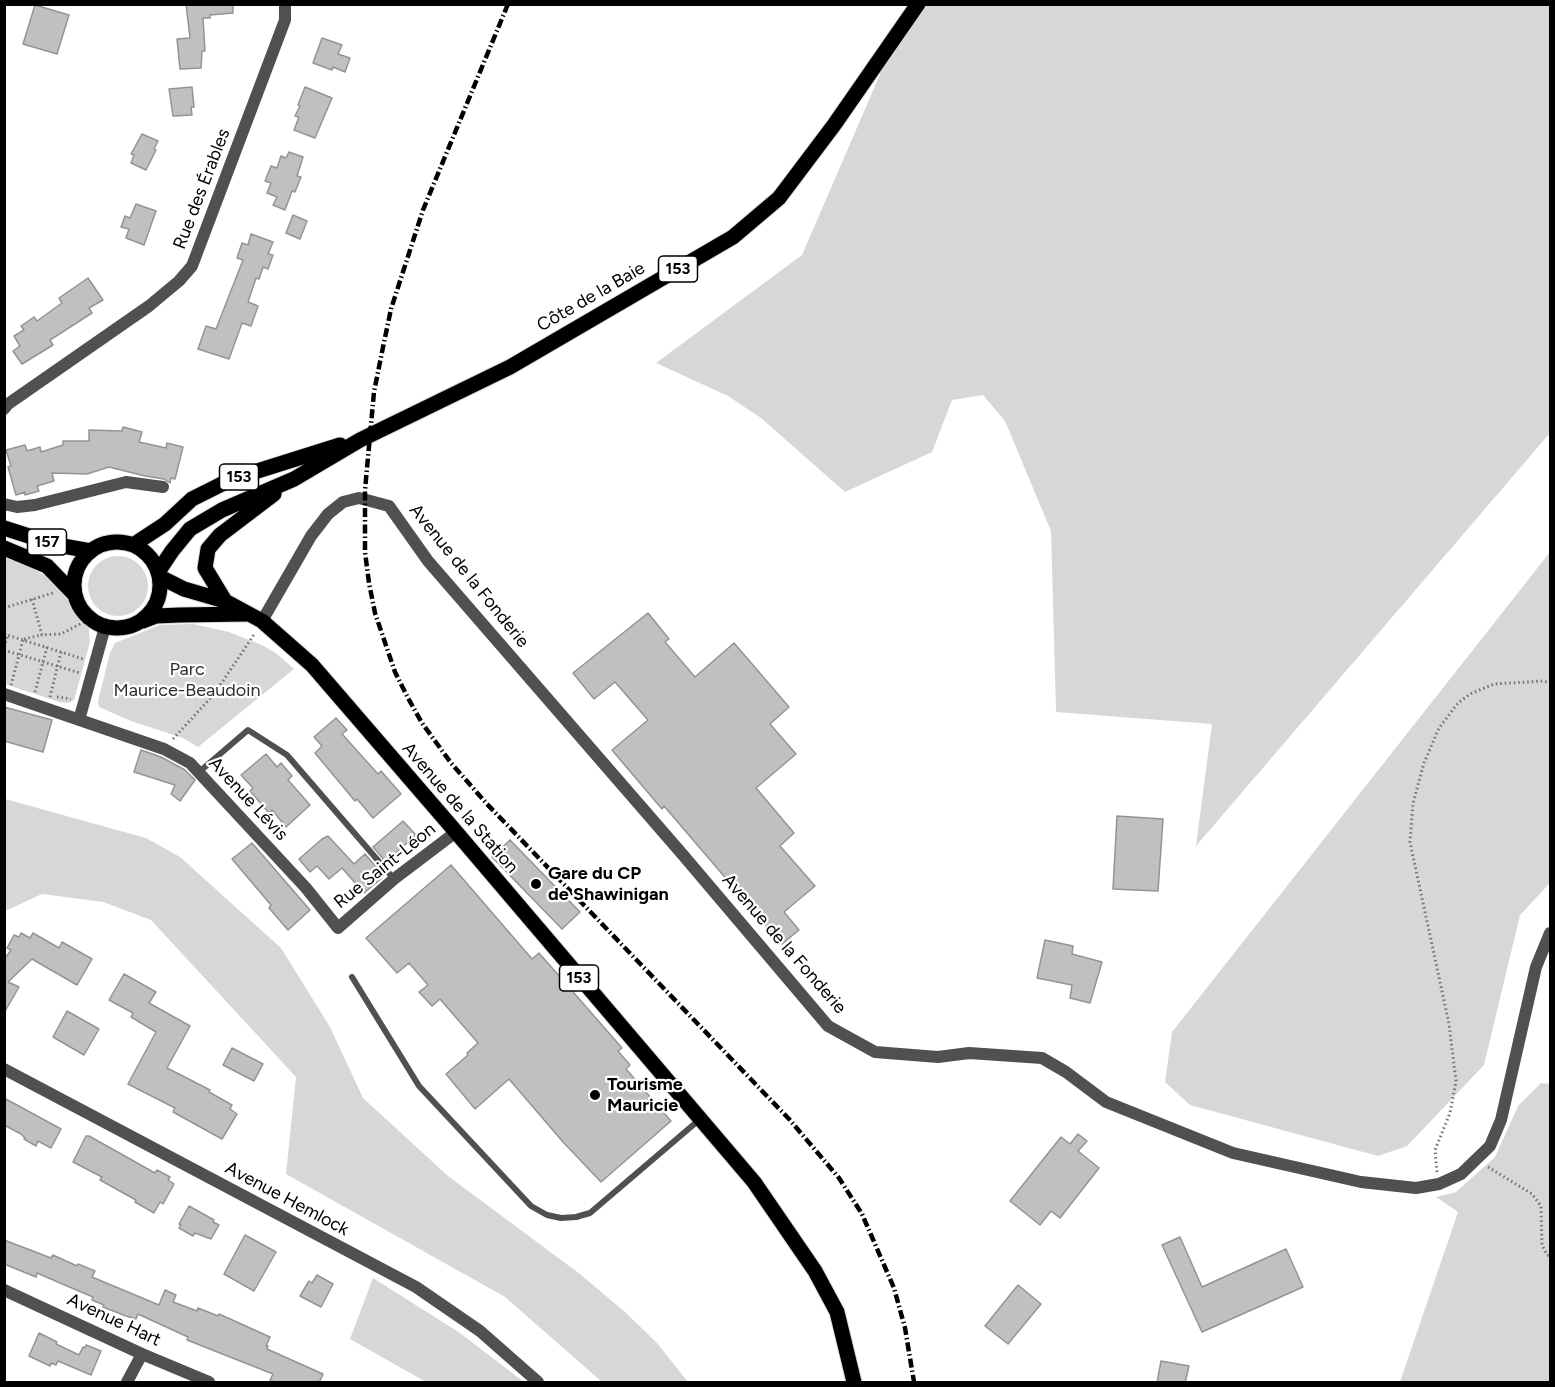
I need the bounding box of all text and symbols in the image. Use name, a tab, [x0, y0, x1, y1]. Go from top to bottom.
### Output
street label: Rue des Érables	[169, 126, 235, 252]
road number: 153	[658, 256, 698, 282]
street label: Côte de la Baie	[533, 257, 649, 337]
road number: 153	[220, 464, 258, 490]
street label: Avenue de la Fonderie	[404, 500, 534, 652]
road number: 157	[28, 529, 66, 555]
park label: Parc Maurice-Beaudoin	[113, 659, 261, 702]
street label: Avenue de la Station	[397, 738, 523, 878]
street label: Avenue Lévis	[204, 753, 292, 845]
street label: Rue Saint-Léon	[330, 819, 440, 913]
place label: Gare du CP de Shawinigan	[548, 863, 669, 906]
street label: Avenue de la Fonderie	[717, 870, 851, 1018]
marker: Gare du CP de Shawinigan	[529, 877, 543, 891]
road number: 153	[560, 965, 598, 991]
place label: Tourisme Mauricie	[607, 1074, 683, 1116]
marker: Tourisme Mauricie	[588, 1088, 602, 1102]
street label: Avenue Hemlock	[222, 1157, 352, 1241]
street label: Avenue Hart	[64, 1289, 164, 1351]

